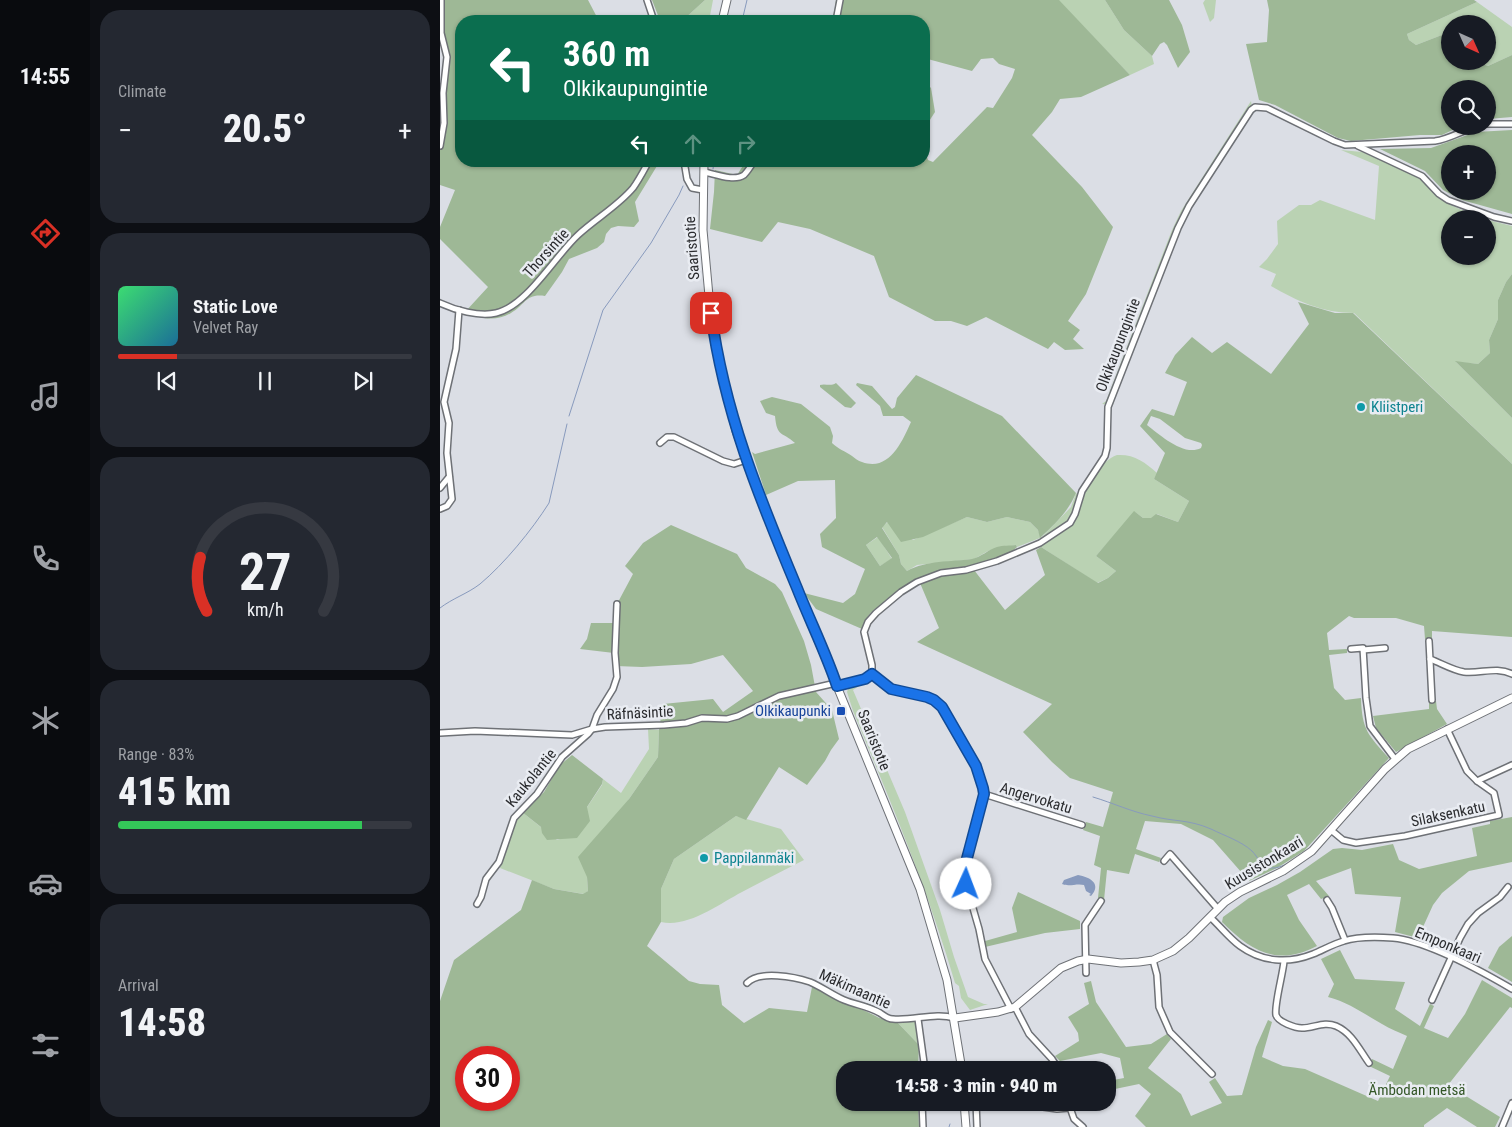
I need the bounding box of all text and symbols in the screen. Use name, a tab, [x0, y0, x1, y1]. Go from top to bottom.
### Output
north arrow	[1441, 15, 1496, 70]
map controls	[1441, 15, 1496, 265]
text: 360 m	[563, 34, 650, 75]
icon: left	[480, 35, 545, 100]
text: 14:55	[20, 64, 70, 89]
text: Olkikaupungintie	[563, 76, 708, 101]
button: search	[1441, 80, 1496, 135]
text: Climate	[118, 82, 166, 101]
text: 20.5°	[223, 107, 307, 151]
text: −	[118, 114, 132, 147]
text: +	[398, 114, 412, 147]
icon: left	[626, 130, 654, 158]
icon: ahead	[679, 130, 707, 158]
icon: right	[732, 130, 760, 158]
button: +	[1441, 145, 1496, 200]
button: −	[1441, 210, 1496, 265]
icon: directions	[28, 216, 63, 251]
street label: Saaristotie	[681, 216, 703, 280]
street label: Thorsintie	[519, 225, 573, 281]
pin	[690, 292, 732, 334]
text: Static Love	[193, 295, 278, 318]
street label: Olkikaupungintie	[1092, 296, 1144, 394]
icon: arrive	[697, 299, 725, 327]
text: Velvet Ray	[193, 318, 258, 337]
icon: previous	[153, 367, 181, 395]
icon: pause	[251, 367, 279, 395]
icon: next	[349, 367, 377, 395]
icon: music	[28, 379, 63, 414]
place label: Kliistperi	[1371, 398, 1423, 416]
marker: Kliistperi	[1355, 401, 1367, 413]
icon: phone	[28, 541, 63, 576]
text: 27	[239, 542, 291, 603]
text: km/h	[247, 599, 283, 620]
street label: Räfnäsintie	[606, 702, 674, 724]
place label: Olkikaupunki	[755, 702, 831, 720]
icon: climate	[28, 703, 63, 738]
marker: Olkikaupunki	[835, 705, 847, 717]
street label: Saaristotie	[854, 707, 894, 773]
text: Range · 83%	[118, 745, 194, 764]
street label: Kaukolantie	[502, 745, 560, 811]
text: 415 km	[118, 770, 231, 814]
street label: Angervokatu	[998, 778, 1074, 818]
street label: Silaksenkatu	[1409, 797, 1487, 831]
street label: Kuusistonkaari	[1222, 833, 1306, 893]
place label: Pappilanmäki	[714, 849, 794, 867]
marker: Pappilanmäki	[698, 852, 710, 864]
position arrow	[939, 857, 991, 909]
icon: car	[28, 866, 63, 901]
street label: Emponkaari	[1412, 923, 1484, 967]
street label: Mäkimaantie	[816, 965, 894, 1013]
text: Arrival	[118, 976, 159, 995]
text: 14:58	[118, 1001, 206, 1045]
icon: filters	[28, 1028, 63, 1063]
speed limit sign: 30	[455, 1046, 520, 1111]
text: 14:58 · 3 min · 940 m	[895, 1074, 1057, 1097]
park label: Ämbodan metsä	[1369, 1081, 1466, 1099]

